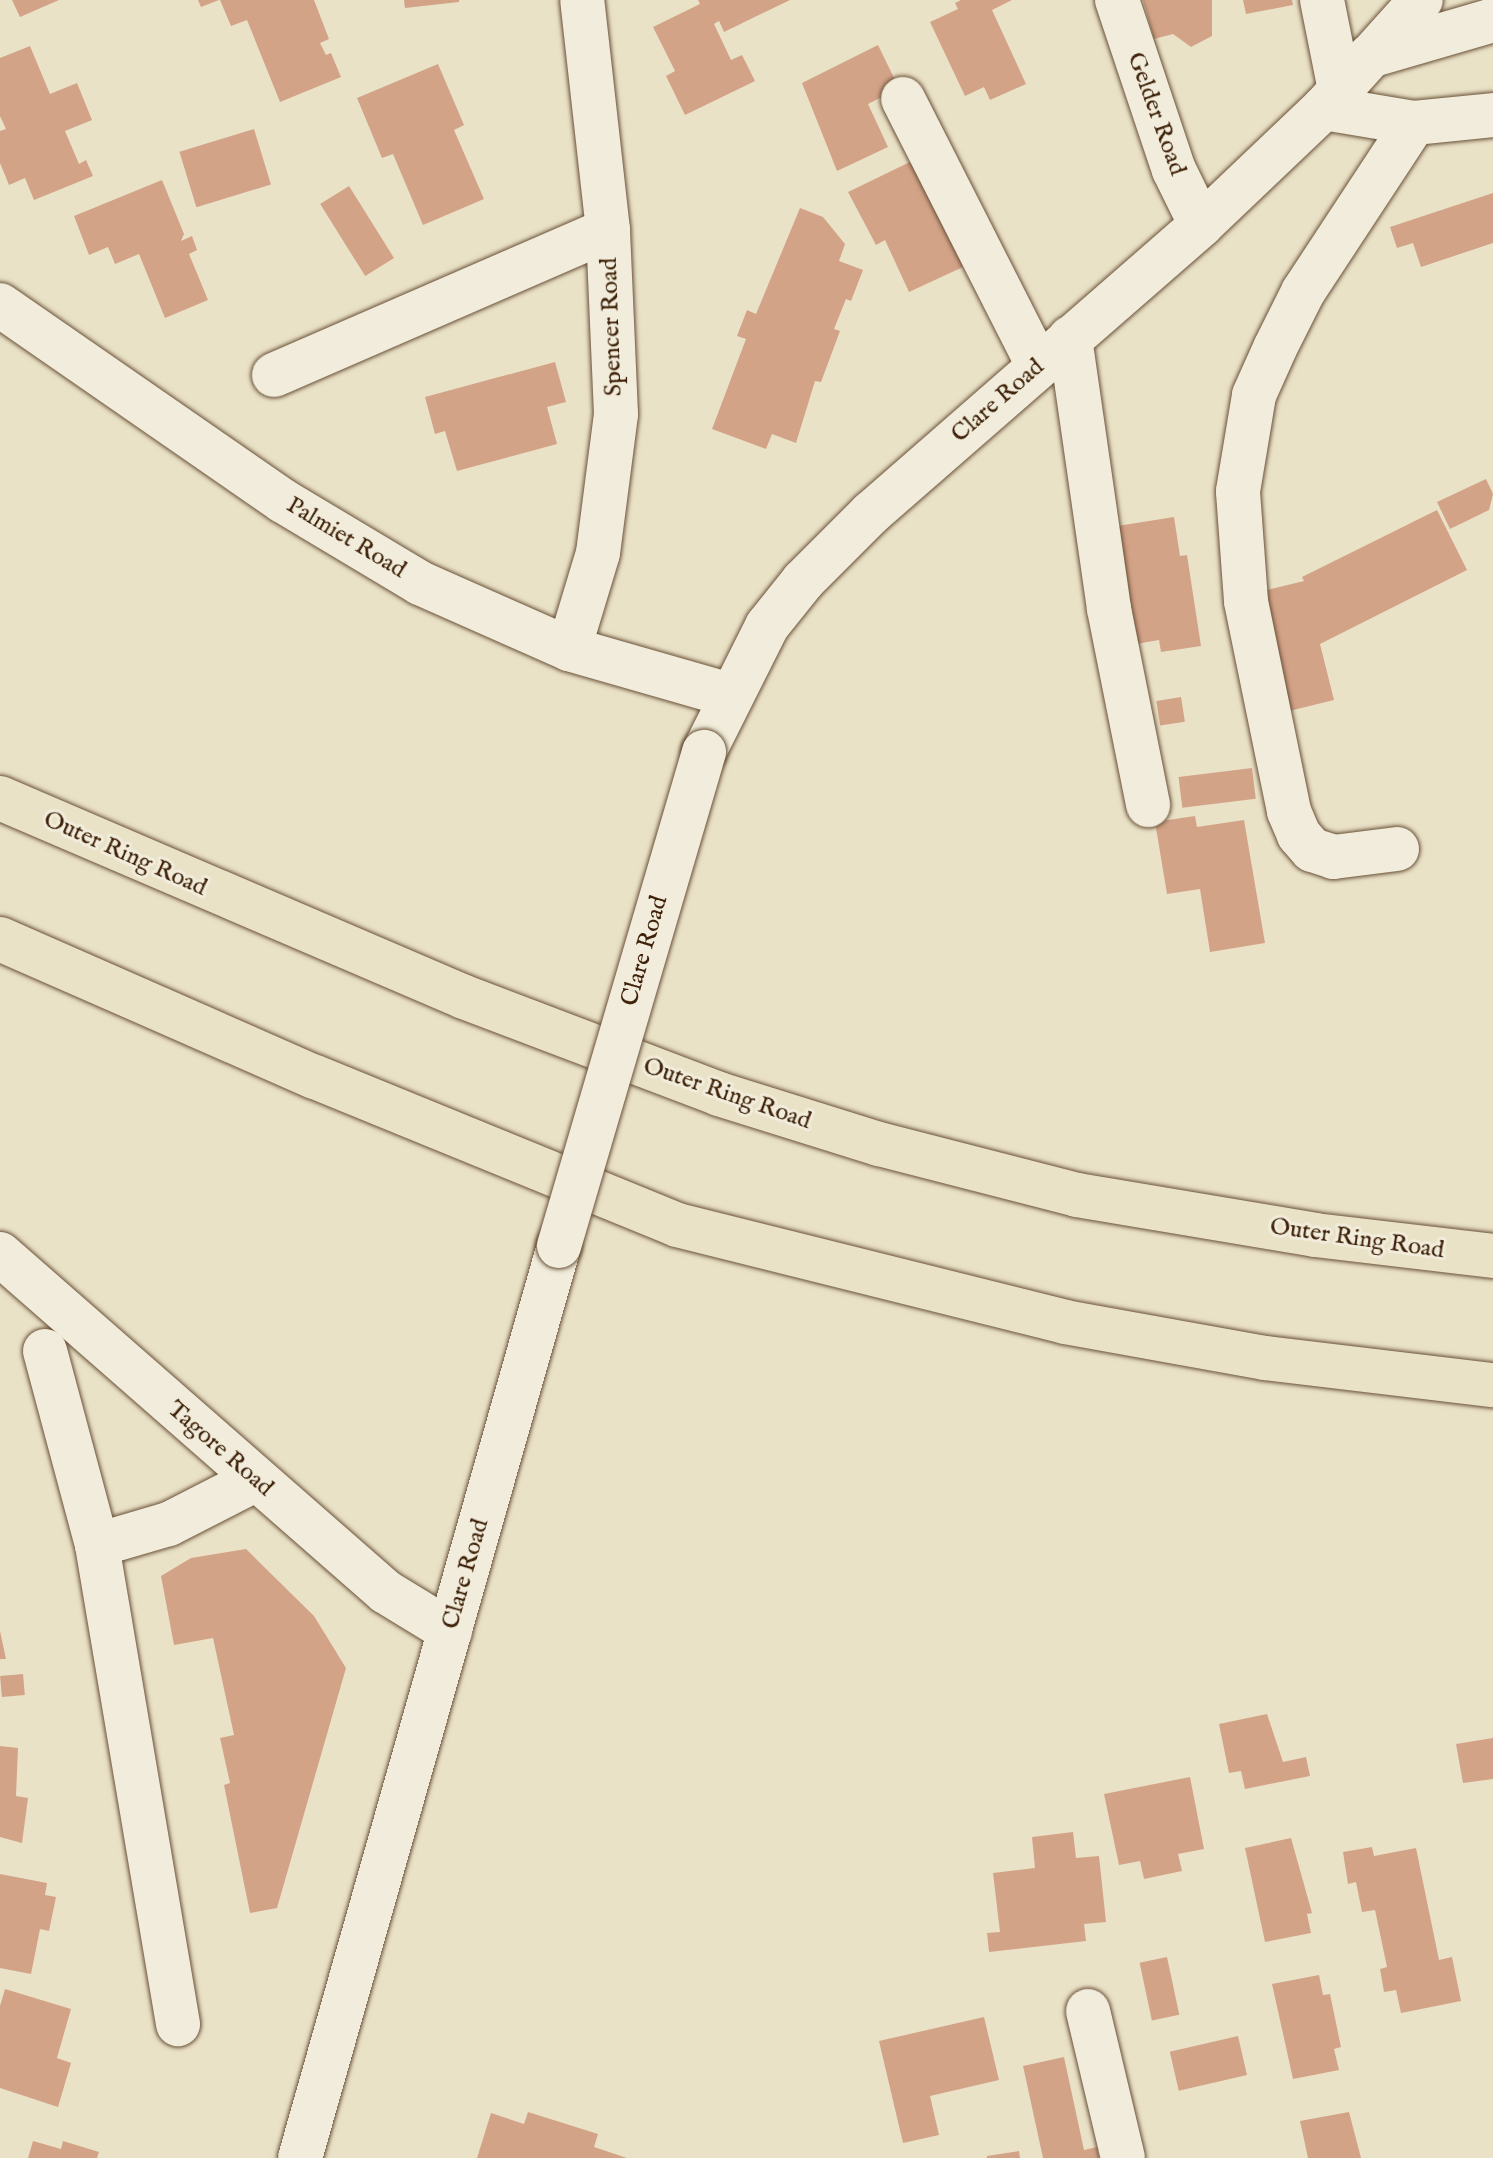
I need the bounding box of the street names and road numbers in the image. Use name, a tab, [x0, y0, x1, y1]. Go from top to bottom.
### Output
street label: Gelder Road	[1120, 49, 1192, 179]
street label: Spencer Road	[595, 257, 629, 397]
street label: Clare Road	[946, 353, 1050, 449]
street label: Palmiet Road	[281, 491, 411, 585]
street label: Outer Ring Road	[39, 805, 211, 903]
street label: Clare Road	[616, 893, 674, 1009]
street label: Outer Ring Road	[639, 1052, 815, 1136]
street label: Outer Ring Road	[1268, 1213, 1446, 1265]
street label: Tagore Road	[161, 1395, 279, 1503]
street label: Clare Road	[437, 1516, 495, 1632]

